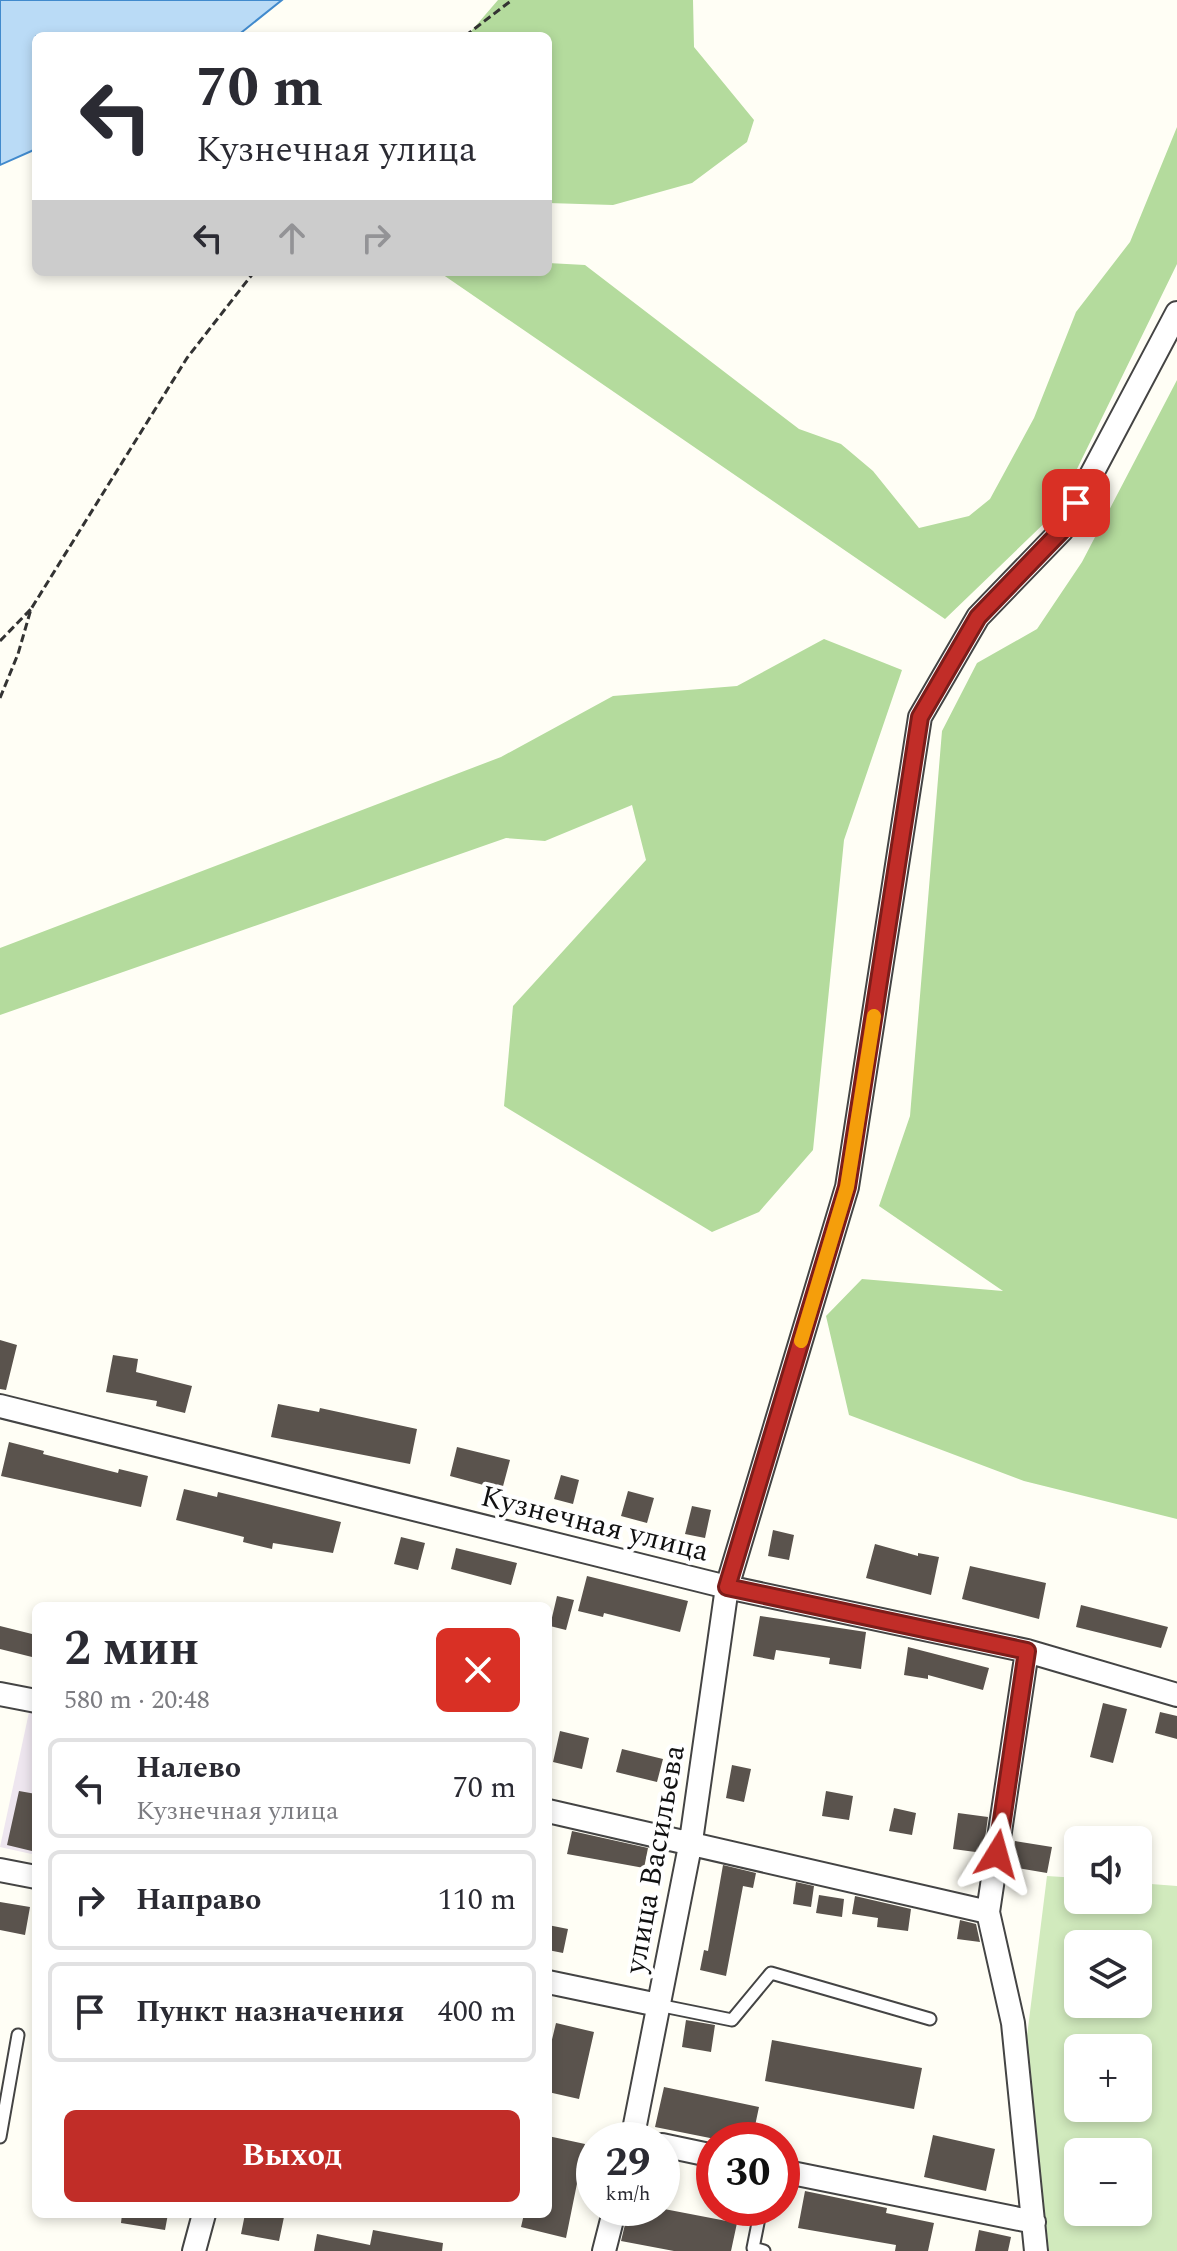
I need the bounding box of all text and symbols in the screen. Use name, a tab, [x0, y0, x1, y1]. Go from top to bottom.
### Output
text: 70 m	[196, 46, 323, 131]
icon: left	[64, 64, 168, 168]
text: Кузнечная улица	[196, 123, 477, 178]
icon: left	[186, 216, 230, 260]
icon: ahead	[270, 216, 314, 260]
icon: right	[354, 216, 398, 260]
pin	[1042, 469, 1110, 537]
icon: arrive	[1054, 481, 1098, 525]
street label: Кузнечная улица	[476, 1473, 714, 1575]
text: 2 мин	[64, 1613, 199, 1686]
button: close	[436, 1628, 520, 1712]
text: 580 m · 20:48	[64, 1680, 210, 1720]
street label: улица Васильева	[612, 1741, 698, 1978]
text: Налево	[136, 1745, 241, 1791]
text: 70 m	[453, 1765, 516, 1811]
icon: left	[68, 1766, 112, 1810]
text: Кузнечная улица	[136, 1791, 339, 1831]
position arrow	[955, 1812, 1039, 1896]
map controls	[1064, 1826, 1152, 2226]
button: sound	[1064, 1826, 1152, 1914]
text: Направо	[136, 1877, 261, 1923]
text: 110 m	[438, 1877, 516, 1923]
icon: right	[68, 1878, 112, 1922]
button: layers	[1064, 1930, 1152, 2018]
text: Пункт назначения	[136, 1989, 404, 2035]
text: 400 m	[438, 1989, 516, 2035]
icon: arrive	[68, 1990, 112, 2034]
button: +	[1064, 2034, 1152, 2122]
button: Выход	[64, 2110, 520, 2202]
speed limit sign: 30	[696, 2122, 800, 2226]
text: 29	[606, 2133, 650, 2194]
button: −	[1064, 2138, 1152, 2226]
text: km/h	[606, 2179, 651, 2209]

